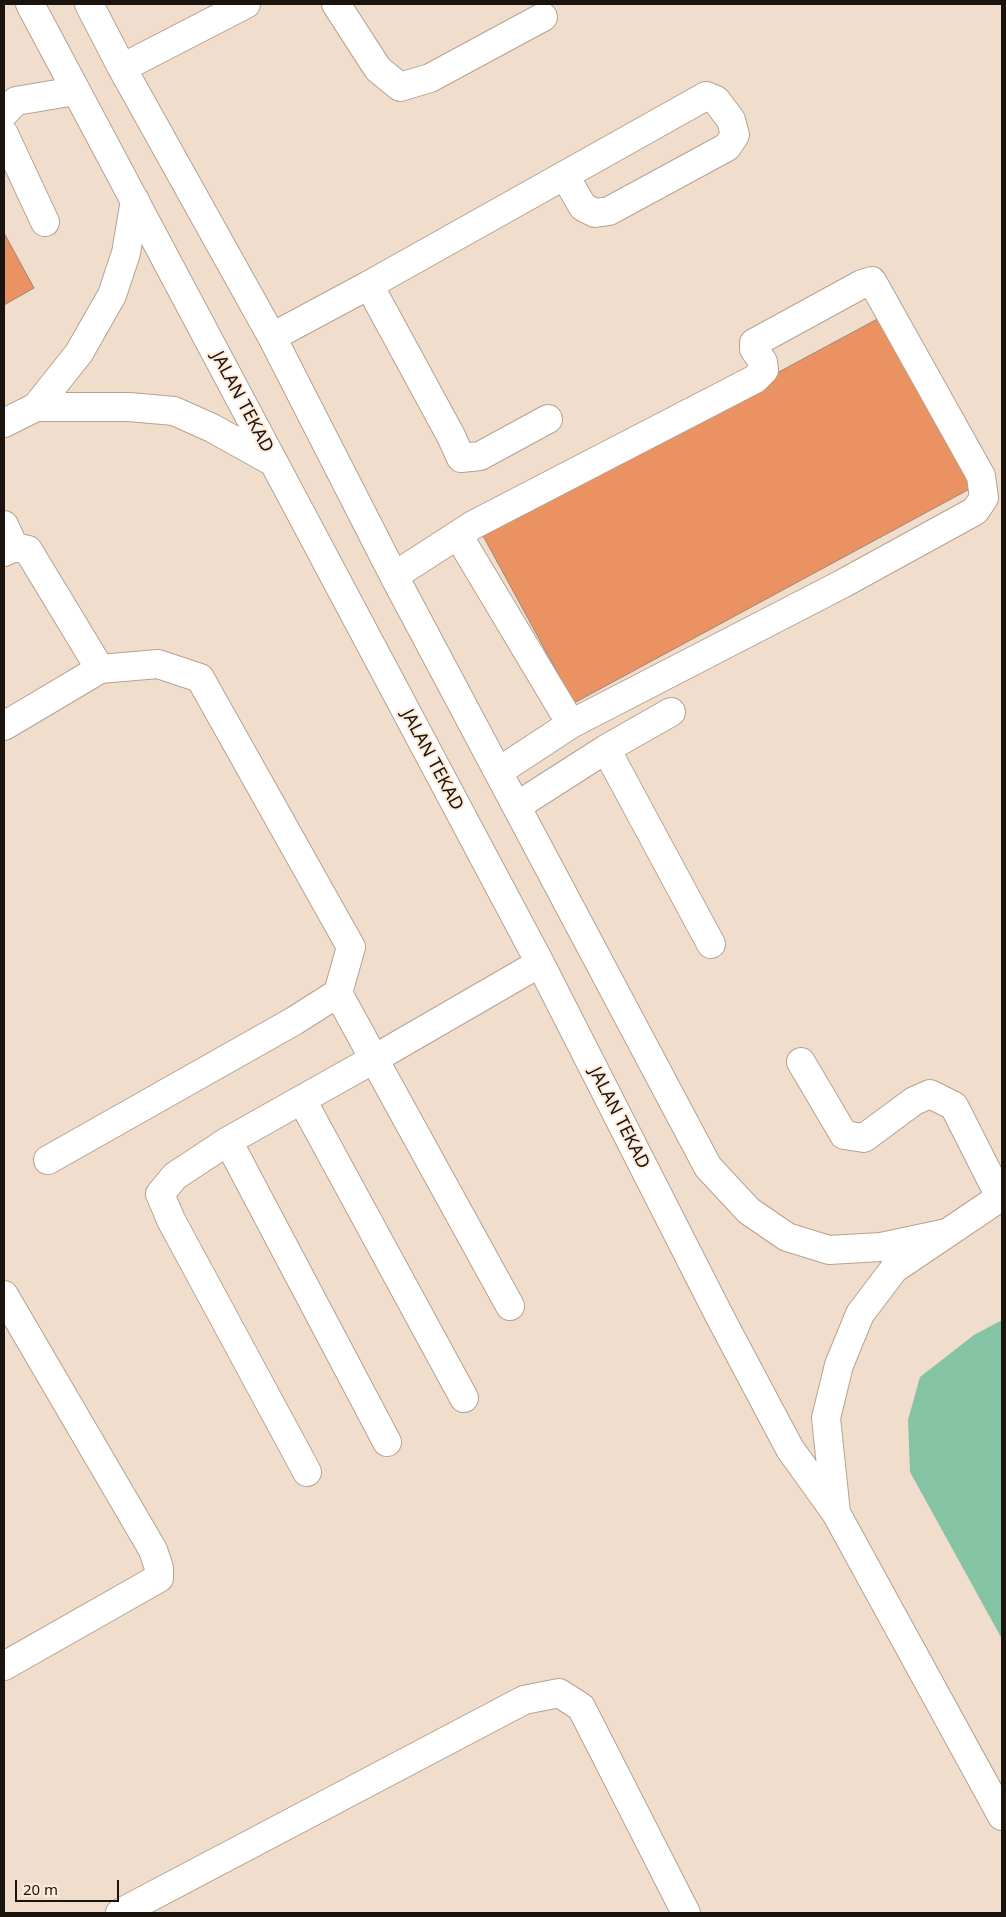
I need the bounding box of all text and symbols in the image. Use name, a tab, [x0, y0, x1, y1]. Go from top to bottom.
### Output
street label: JALAN TEKAD	[206, 348, 278, 456]
street label: JALAN TEKAD	[396, 706, 468, 814]
street label: JALAN TEKAD	[584, 1063, 654, 1173]
scale bar	[18, 1870, 121, 1902]
text: 20 m	[23, 1879, 58, 1899]

